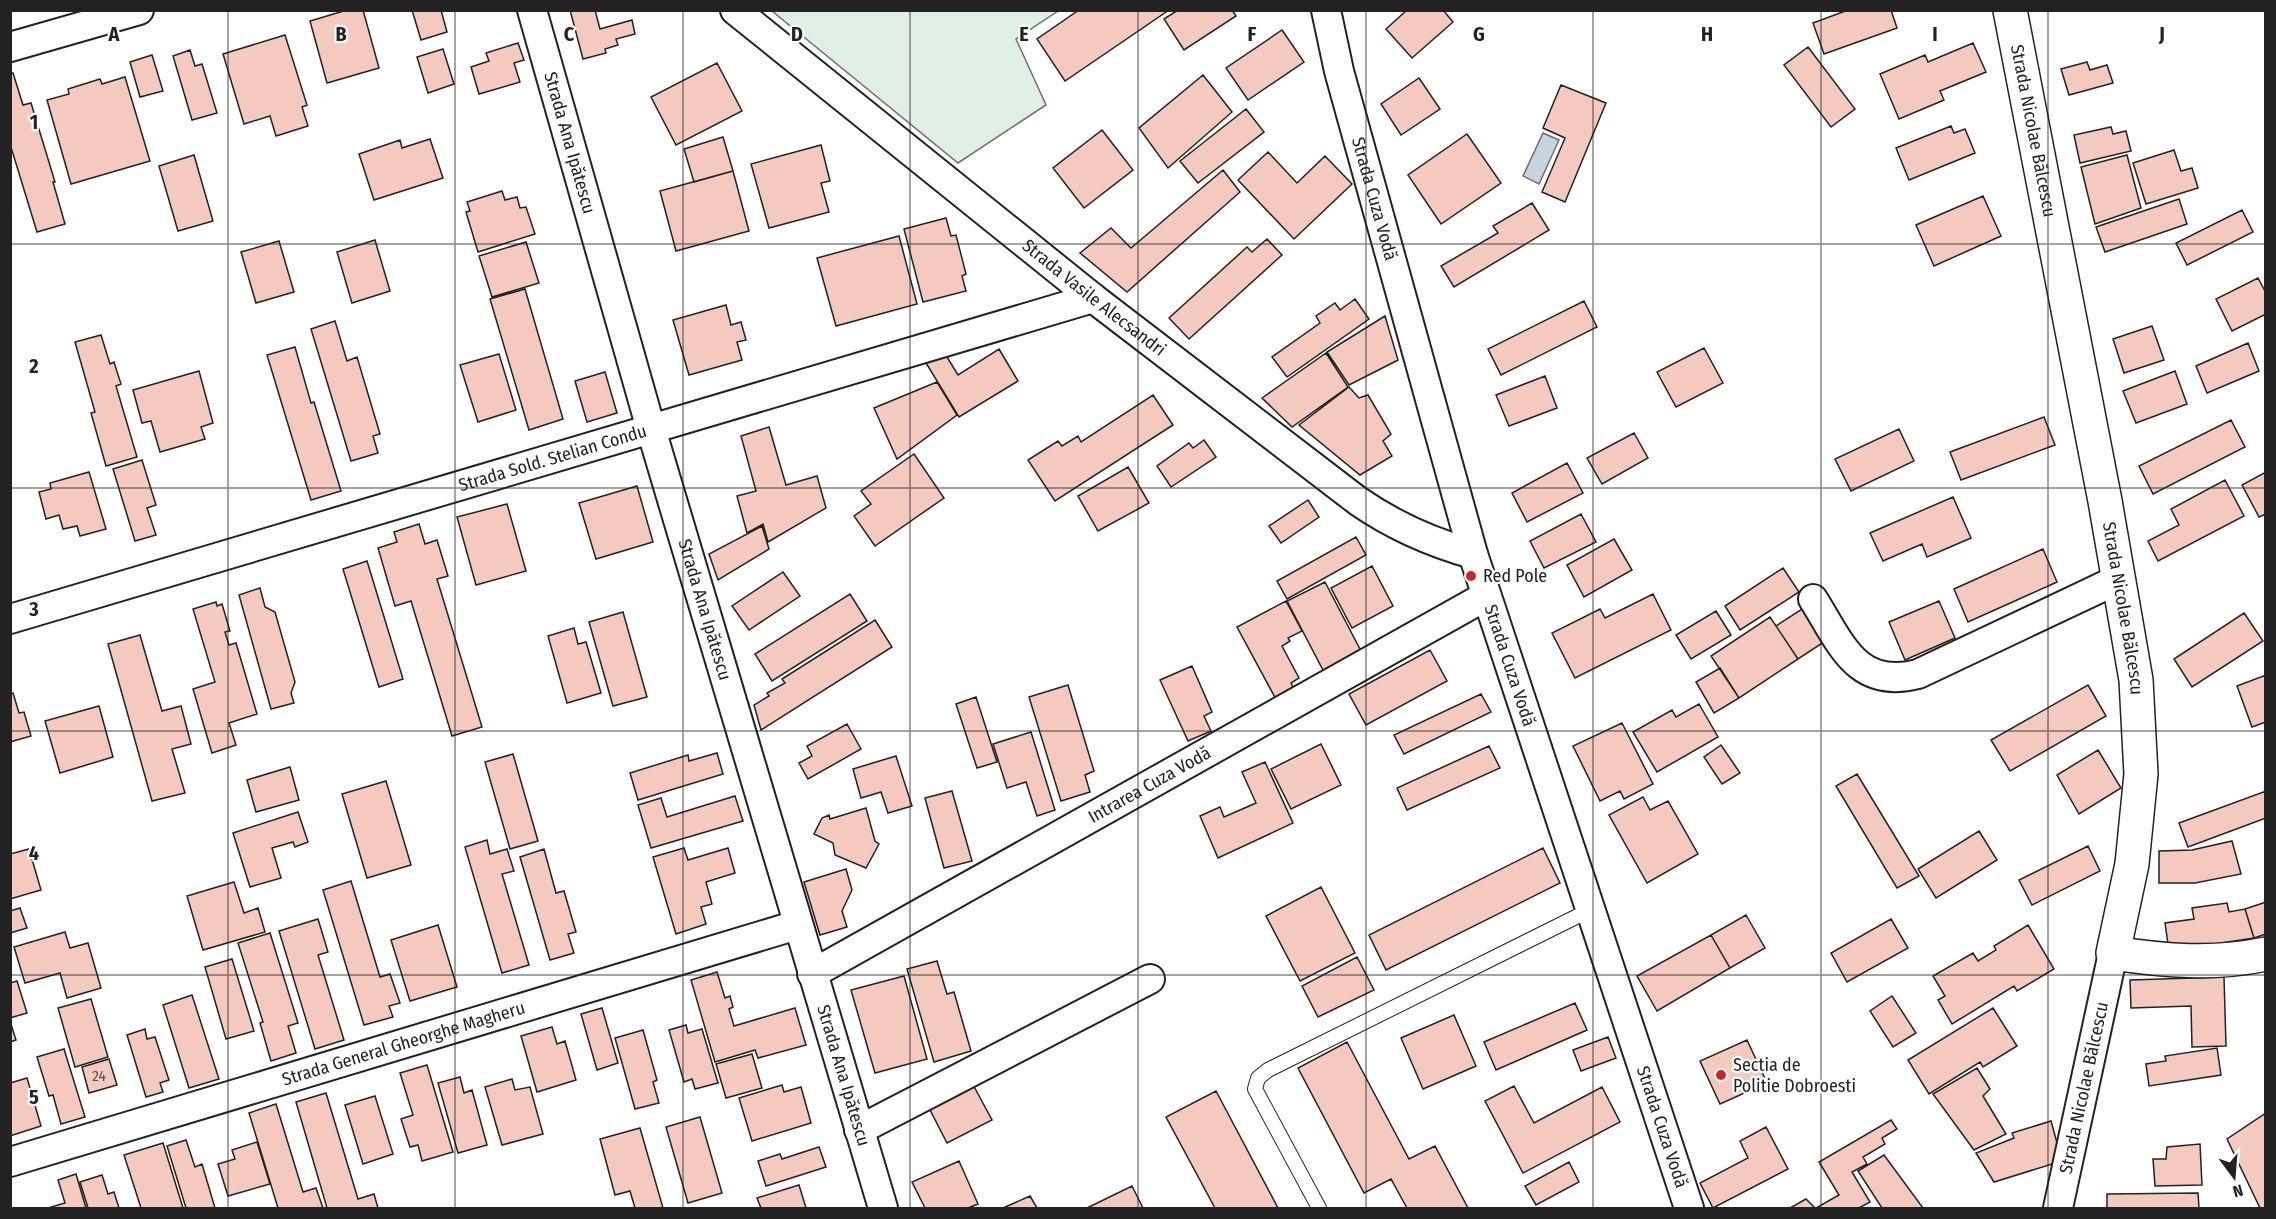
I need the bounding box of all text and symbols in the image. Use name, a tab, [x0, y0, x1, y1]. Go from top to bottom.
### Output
text: A	[108, 22, 121, 46]
text: B	[335, 22, 347, 46]
text: C	[564, 22, 575, 46]
text: D	[791, 22, 803, 46]
text: E	[1019, 22, 1029, 46]
text: F	[1248, 22, 1257, 46]
text: G	[1473, 22, 1485, 46]
text: H	[1701, 22, 1713, 46]
text: I	[1932, 22, 1938, 46]
text: J	[2158, 22, 2165, 46]
street label: Strada Nicolae Bălcescu	[2006, 43, 2061, 219]
street label: Strada Ana Ipătescu	[539, 69, 600, 216]
text: 1	[30, 110, 38, 134]
street label: Strada Cuza Vodă	[1347, 135, 1402, 263]
street label: Strada Vasile Alecsandri	[1018, 234, 1170, 361]
text: 2	[28, 354, 39, 378]
street label: Strada Sold. Stelian Condu	[456, 420, 649, 496]
street label: Strada Nicolae Bălcescu	[2098, 520, 2148, 695]
street label: Strada Ana Ipătescu	[673, 536, 736, 683]
place label: Red Pole	[1483, 565, 1547, 587]
marker: Red Pole	[1464, 569, 1478, 583]
text: 3	[28, 597, 39, 621]
street label: Strada Cuza Vodă	[1479, 602, 1540, 729]
street label: Intrarea Cuza Vodă	[1084, 741, 1215, 828]
text: 4	[29, 841, 39, 865]
street label: Strada General Gheorghe Magheru	[279, 997, 528, 1090]
street label: Strada Nicolae Bălcescu	[2055, 1000, 2113, 1176]
street label: Strada Ana Ipătescu	[812, 1002, 875, 1149]
place label: Sectia de Politie Dobroesti	[1733, 1054, 1856, 1097]
street label: Strada Cuza Vodă	[1632, 1063, 1693, 1191]
house number: 24	[92, 1067, 106, 1085]
marker: Sectia de Politie Dobroesti	[1714, 1068, 1728, 1082]
text: 5	[29, 1085, 39, 1109]
north arrow	[2204, 1147, 2264, 1207]
text: N	[2231, 1180, 2245, 1201]

